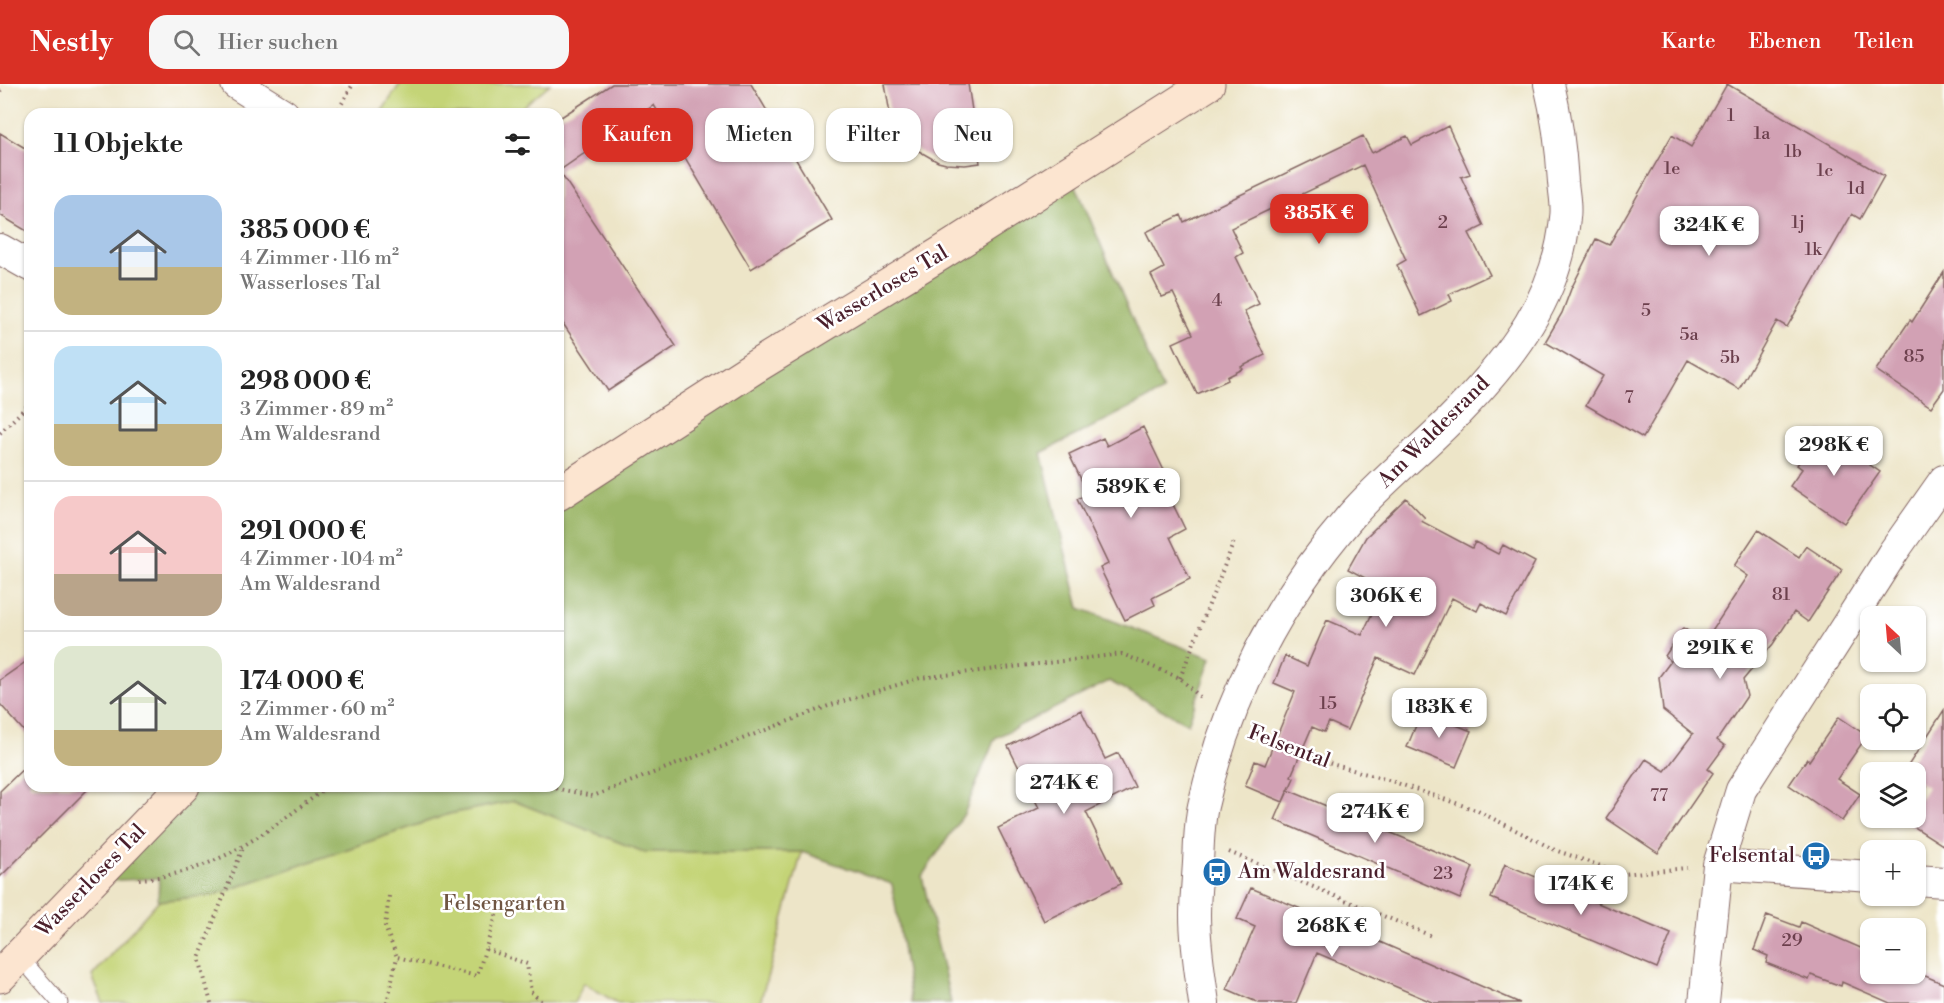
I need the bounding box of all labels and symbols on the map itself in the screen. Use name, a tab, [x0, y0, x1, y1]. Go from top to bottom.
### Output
house number: 1	[1727, 104, 1735, 127]
house number: 1a	[1754, 122, 1771, 145]
house number: 1b	[1784, 140, 1802, 163]
house number: 1e	[1664, 157, 1680, 180]
house number: 1c	[1817, 159, 1833, 182]
house number: 1d	[1847, 177, 1866, 200]
pin: 385K €	[1270, 194, 1368, 245]
pin: 324K €	[1660, 206, 1758, 257]
house number: 2	[1438, 211, 1448, 234]
house number: 1j	[1791, 211, 1805, 234]
house number: 1k	[1804, 238, 1823, 261]
street label: Wasserloses Tal	[812, 240, 953, 339]
house number: 4	[1212, 289, 1223, 312]
house number: 5	[1641, 299, 1651, 322]
house number: 5a	[1679, 323, 1699, 346]
house number: 85	[1904, 345, 1925, 368]
house number: 5b	[1720, 346, 1740, 369]
street label: Am Waldesrand	[1372, 371, 1495, 494]
house number: 7	[1624, 386, 1634, 409]
pin: 298K €	[1785, 426, 1883, 477]
pin: 589K €	[1082, 468, 1180, 519]
pin: 306K €	[1337, 577, 1435, 628]
house number: 81	[1772, 583, 1790, 606]
north arrow	[1860, 606, 1926, 672]
pin: 291K €	[1671, 629, 1769, 680]
pin: 183K €	[1390, 688, 1488, 739]
house number: 15	[1319, 692, 1337, 715]
street label: Felsental	[1244, 719, 1334, 775]
pin: 274K €	[1015, 764, 1113, 815]
house number: 77	[1650, 784, 1668, 807]
pin: 274K €	[1326, 793, 1424, 844]
street label: Wasserloses Tal	[30, 819, 152, 944]
bus stop icon: Felsental	[1800, 840, 1832, 872]
place label: Felsental	[1709, 843, 1795, 869]
bus stop icon: Am Waldesrand	[1201, 856, 1233, 888]
place label: Am Waldesrand	[1237, 859, 1386, 885]
house number: 23	[1433, 862, 1453, 885]
pin: 174K €	[1532, 865, 1630, 916]
park label: Felsengarten	[442, 891, 566, 917]
pin: 268K €	[1283, 907, 1381, 958]
house number: 29	[1781, 929, 1803, 952]

